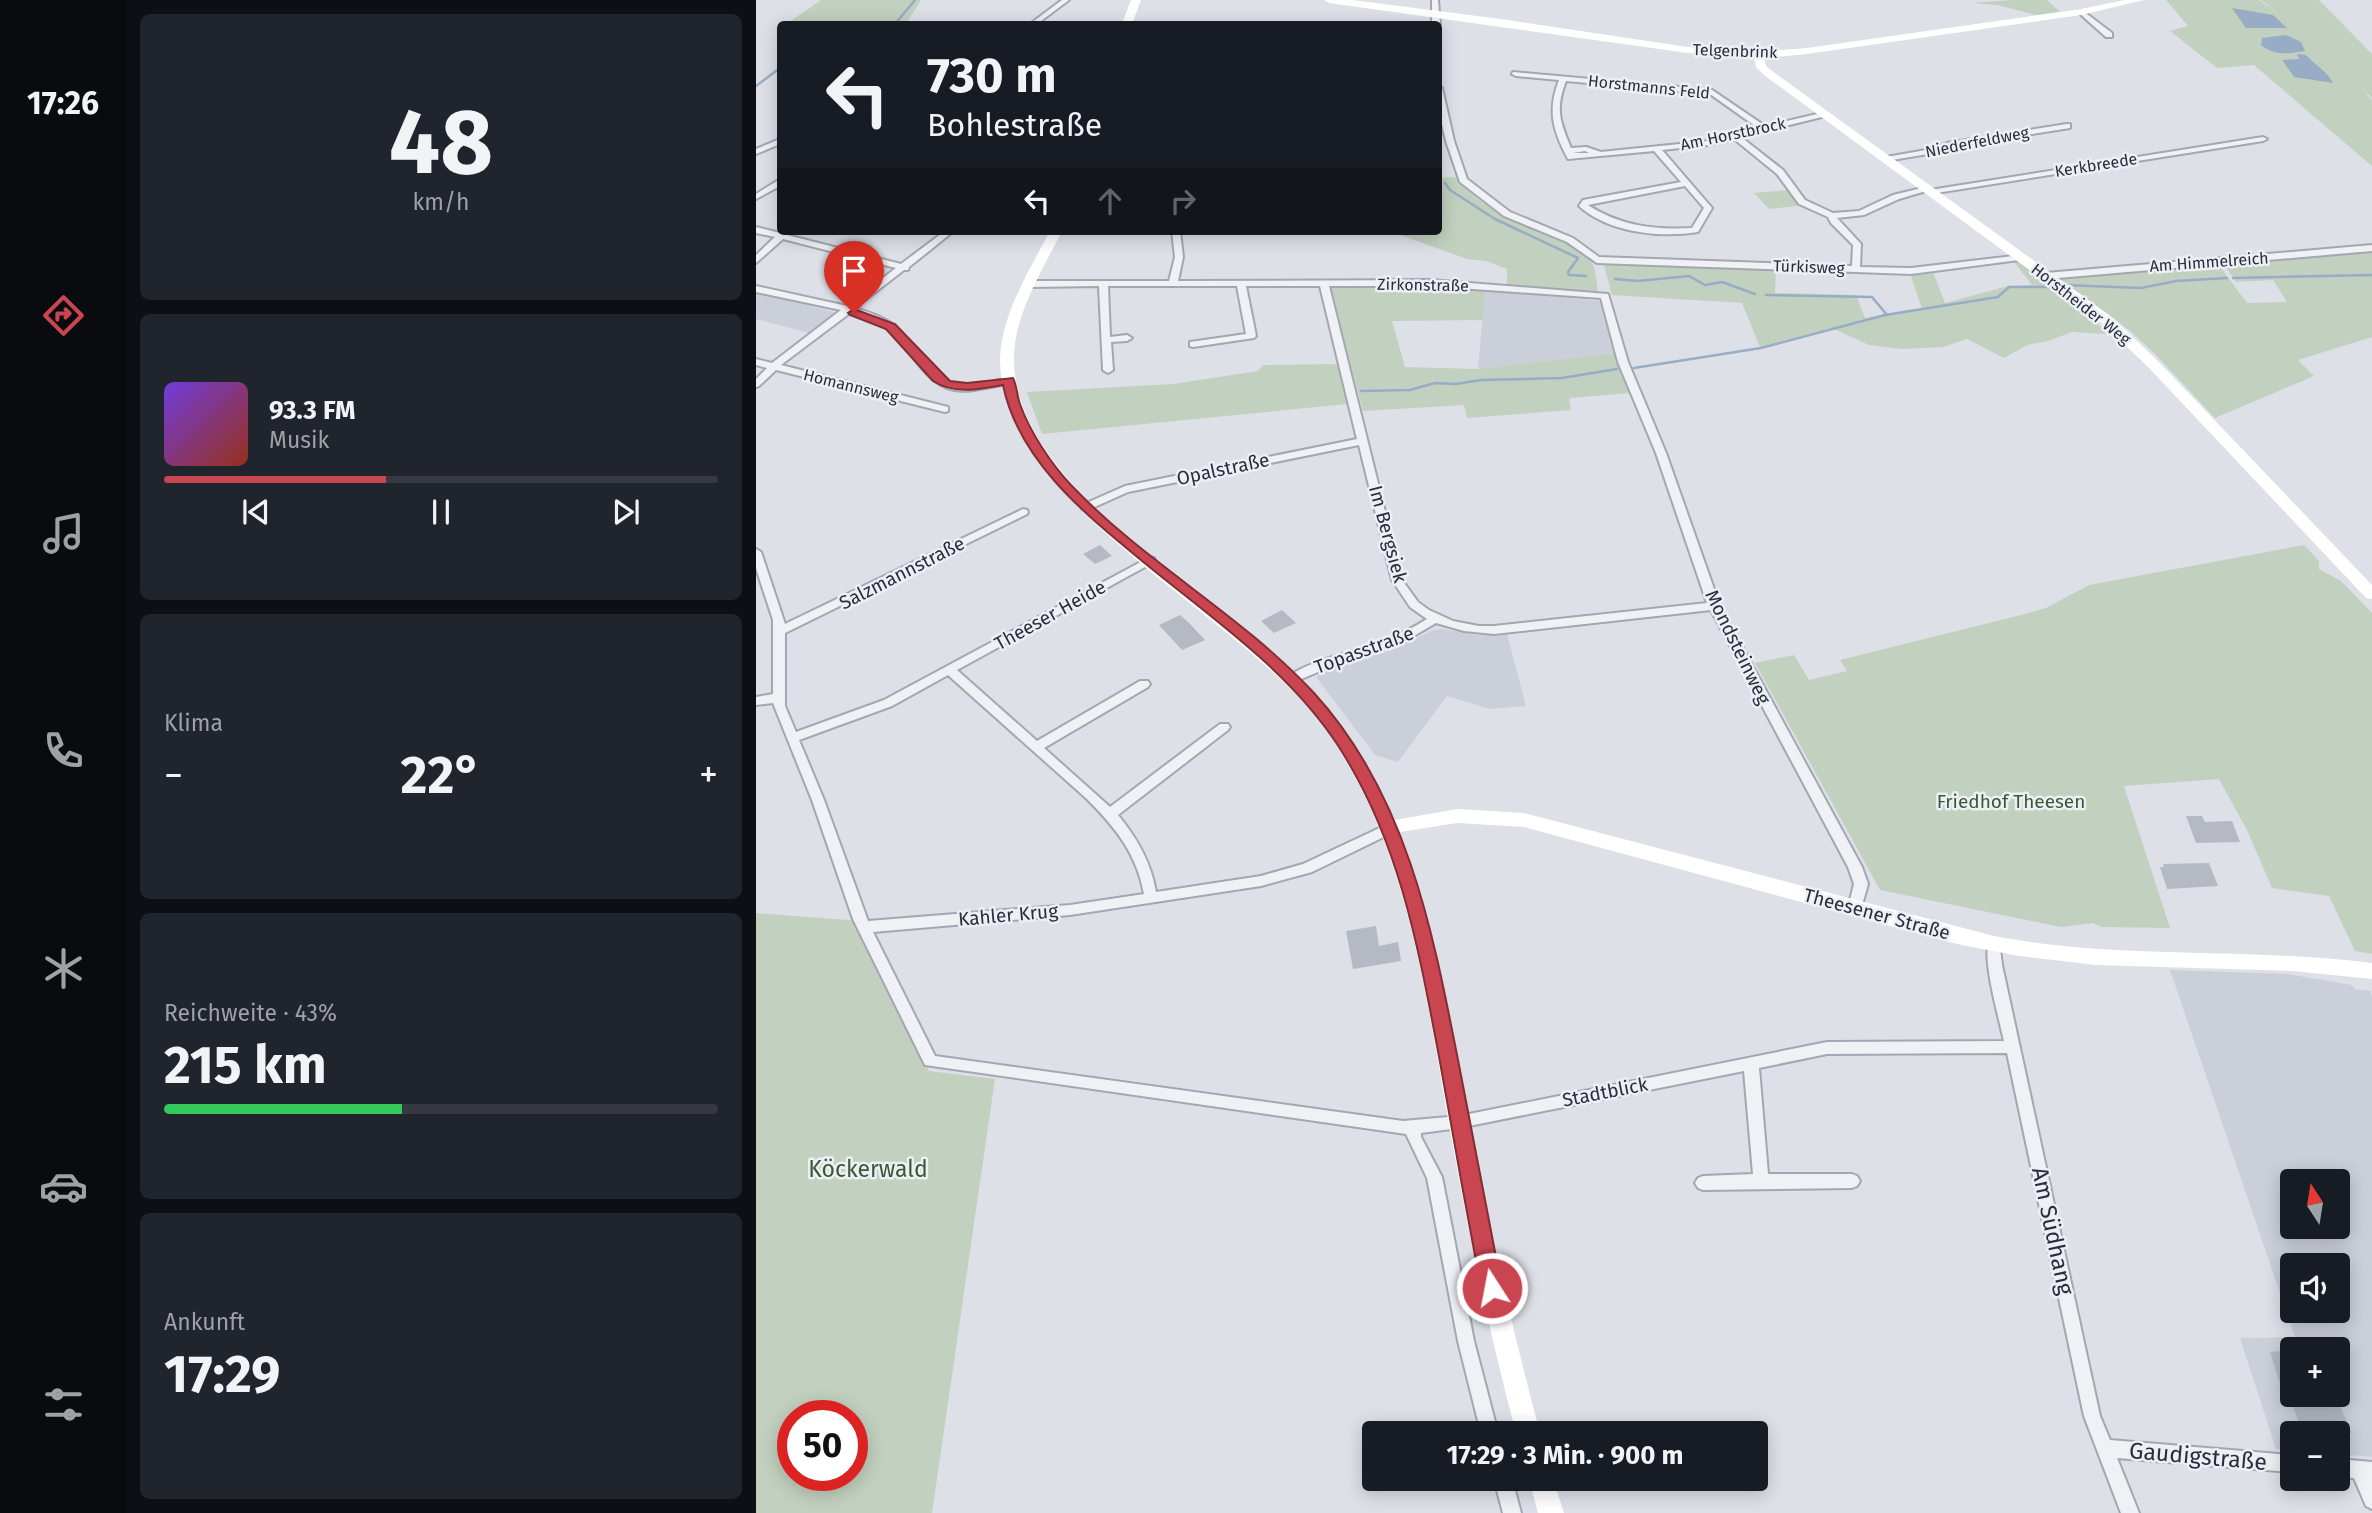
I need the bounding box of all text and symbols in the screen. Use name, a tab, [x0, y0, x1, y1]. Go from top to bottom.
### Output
street label: Telgenbrink	[1692, 40, 1778, 62]
text: 730 m	[927, 46, 1057, 105]
icon: left	[812, 49, 903, 140]
street label: Horstmanns Feld	[1587, 71, 1711, 103]
text: 17:26	[27, 84, 99, 122]
text: 48	[389, 88, 493, 197]
text: Bohlestraße	[927, 106, 1102, 144]
street label: Am Horstbrock	[1679, 113, 1788, 154]
street label: Niederfeldweg	[1924, 123, 2031, 161]
street label: Kerkbreede	[2053, 149, 2139, 181]
icon: left	[1018, 182, 1056, 220]
icon: ahead	[1091, 182, 1129, 220]
icon: right	[1164, 182, 1202, 220]
text: km/h	[413, 188, 469, 216]
pin	[824, 241, 884, 313]
street label: Am Himmelreich	[2149, 248, 2269, 276]
icon: arrive	[835, 252, 873, 290]
street label: Türkisweg	[1773, 256, 1846, 278]
street label: Horstheider Weg	[2028, 259, 2135, 349]
street label: Zirkonstraße	[1377, 275, 1469, 295]
icon: directions	[39, 291, 88, 340]
street label: Homannsweg	[802, 365, 901, 407]
text: 93.3 FM	[269, 395, 355, 426]
text: Musik	[269, 426, 329, 454]
street label: Opalstraße	[1174, 448, 1272, 490]
street label: Im Bergsiek	[1364, 483, 1412, 586]
icon: previous	[237, 493, 275, 531]
icon: pause	[422, 493, 460, 531]
icon: next	[607, 493, 645, 531]
icon: music	[39, 509, 88, 558]
street label: Salzmannstraße	[835, 531, 969, 615]
street label: Theeser Heide	[990, 575, 1110, 655]
street label: Mondsteinweg	[1700, 586, 1776, 708]
street label: Topasstraße	[1311, 621, 1417, 679]
text: Klima	[164, 709, 223, 737]
icon: phone	[39, 726, 88, 775]
text: 22°	[401, 744, 481, 807]
text: −	[164, 752, 183, 798]
text: +	[699, 752, 718, 798]
park label: Friedhof Theesen	[1937, 790, 2085, 813]
street label: Theesener Straße	[1801, 883, 1953, 945]
street label: Kahler Krug	[957, 899, 1059, 931]
icon: climate	[39, 944, 88, 993]
text: Reichweite · 43%	[164, 999, 337, 1027]
text: 215 km	[164, 1034, 327, 1097]
street label: Stadtblick	[1560, 1072, 1650, 1112]
park label: Köckerwald	[808, 1155, 928, 1183]
icon: car	[39, 1162, 88, 1211]
street label: Am Südhang	[2026, 1164, 2080, 1298]
north arrow	[2280, 1169, 2350, 1239]
map controls	[2280, 1169, 2350, 1491]
position arrow	[1455, 1251, 1529, 1325]
button: sound	[2280, 1253, 2350, 1323]
text: Ankunft	[164, 1308, 245, 1336]
button: +	[2280, 1337, 2350, 1407]
text: 17:29	[164, 1343, 280, 1406]
icon: filters	[39, 1380, 88, 1429]
speed limit sign: 50	[777, 1400, 868, 1491]
button: −	[2280, 1421, 2350, 1491]
street label: Gaudigstraße	[2128, 1436, 2268, 1476]
text: 17:29 · 3 Min. · 900 m	[1446, 1440, 1684, 1471]

